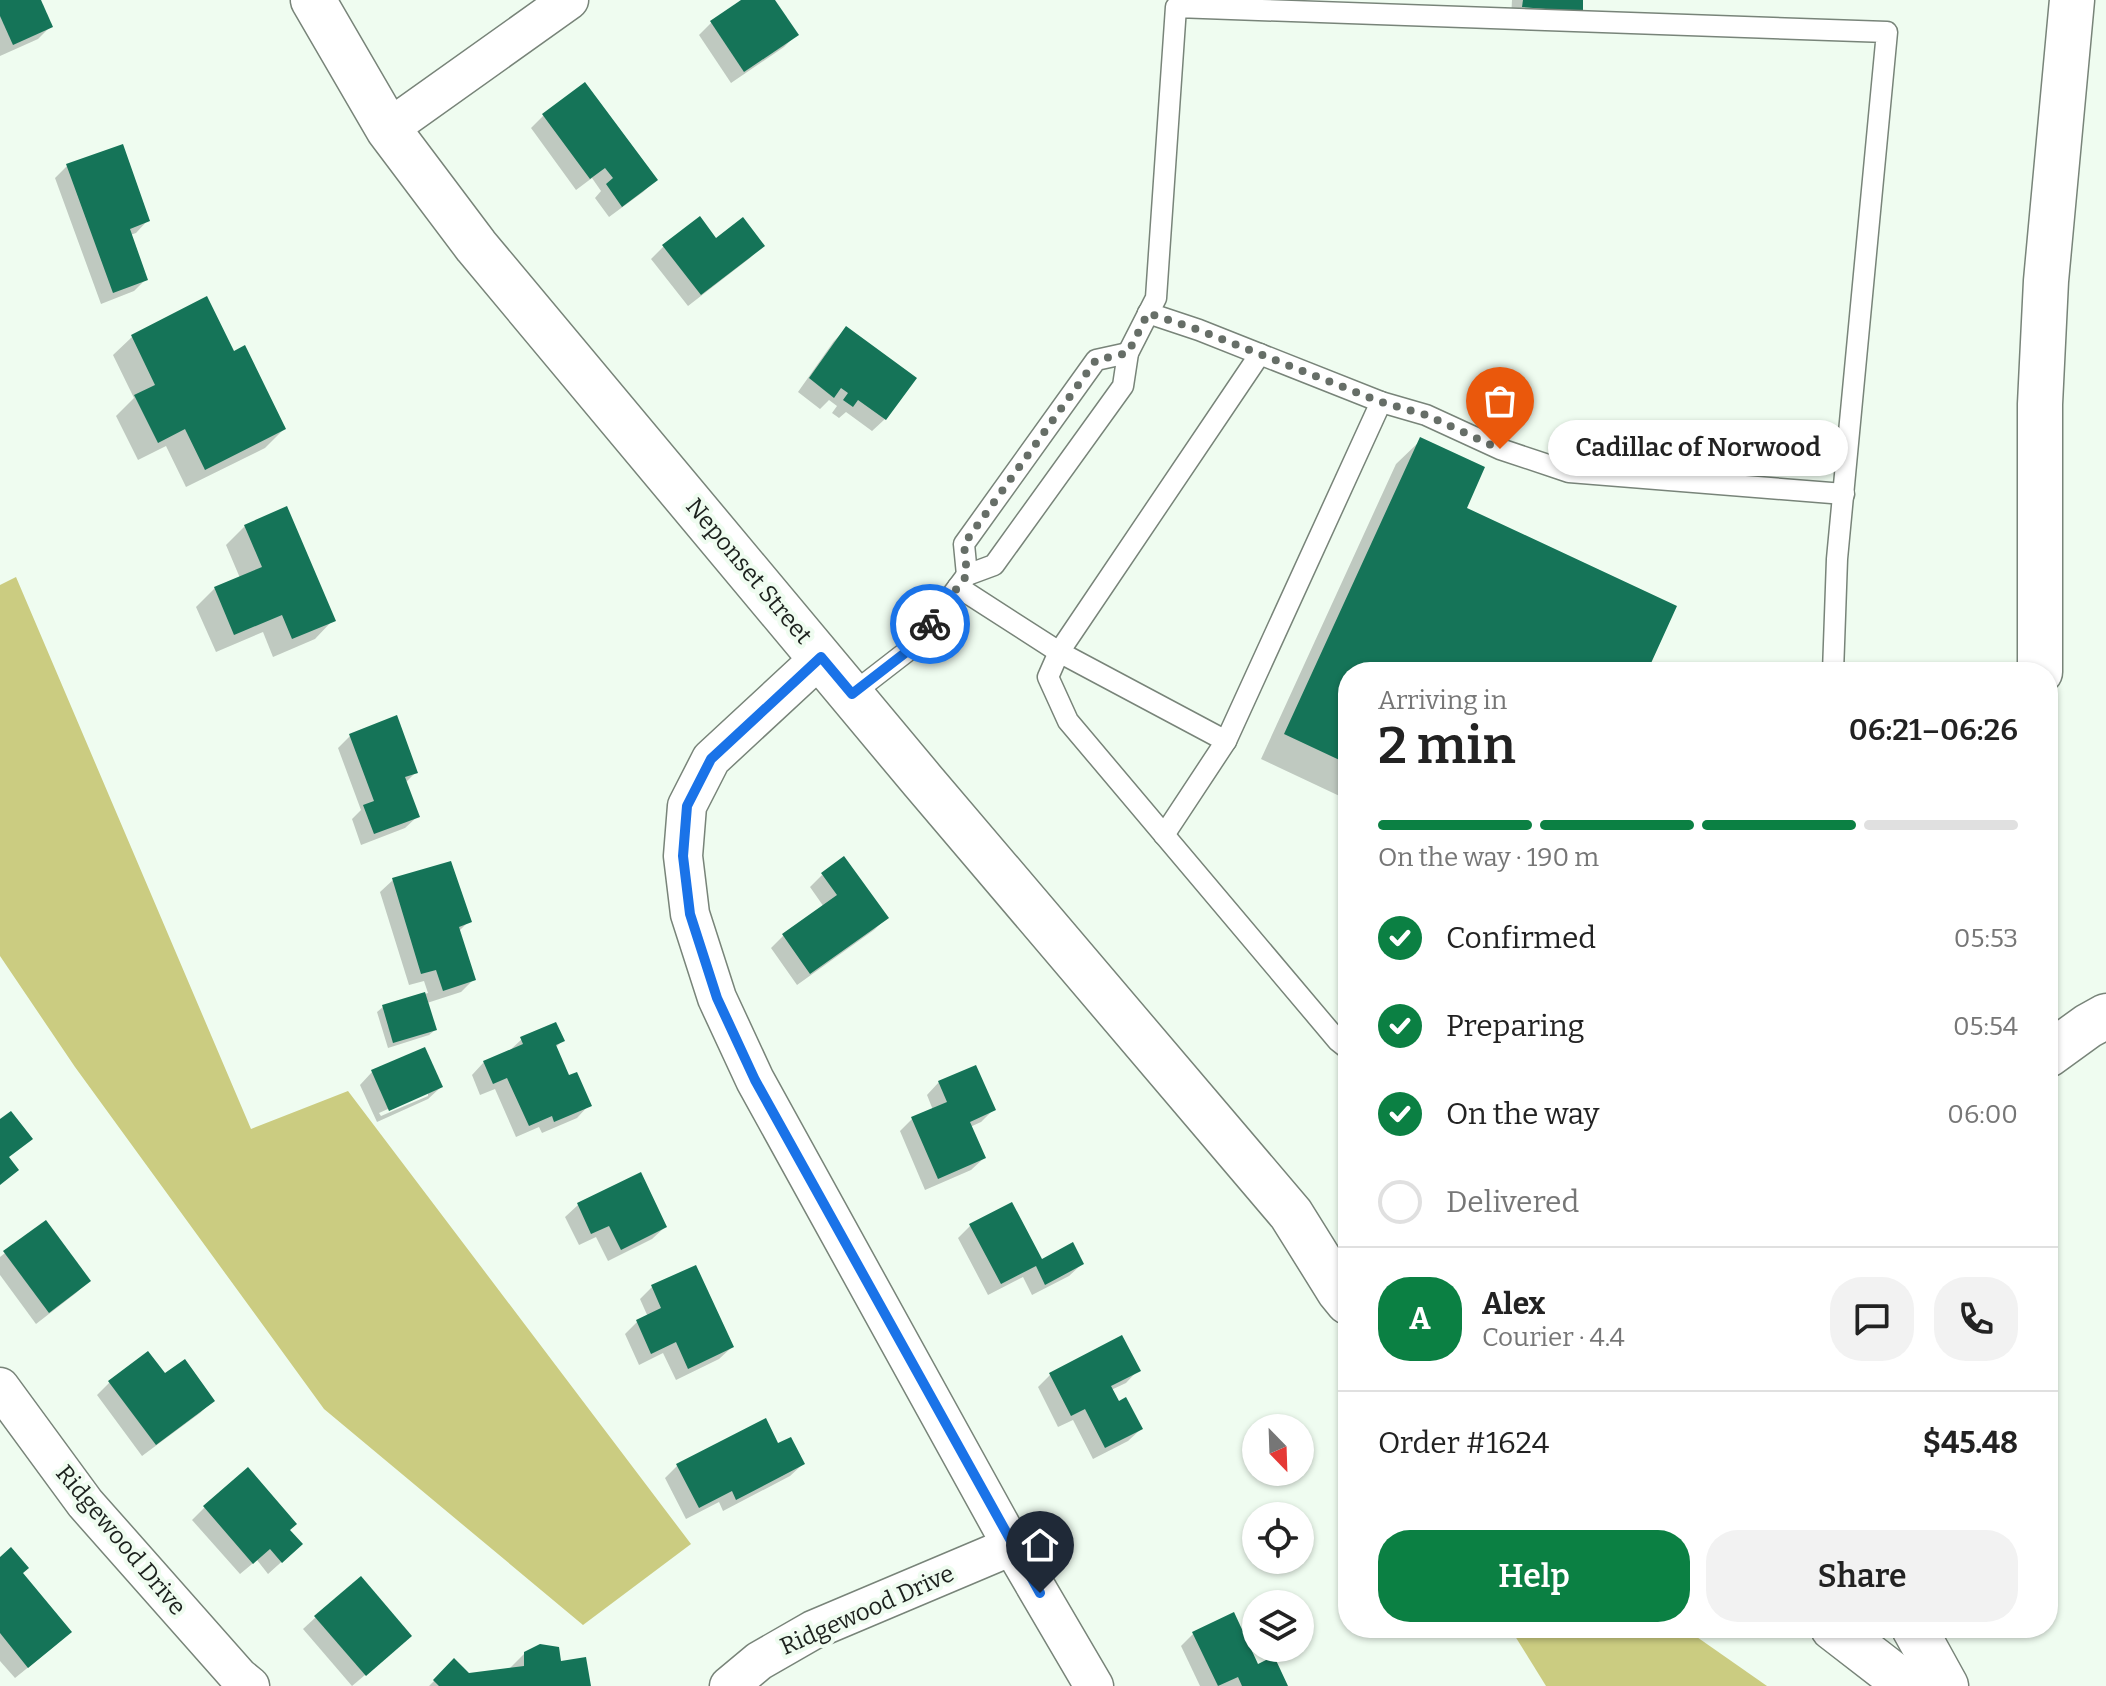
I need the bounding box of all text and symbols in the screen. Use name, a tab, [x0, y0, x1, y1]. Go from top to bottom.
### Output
pin	[1466, 367, 1534, 449]
icon: bag	[1478, 379, 1522, 423]
callout: Cadillac of Norwood	[1548, 421, 1848, 477]
text: Cadillac of Norwood	[1575, 432, 1821, 463]
street label: Neponset Street	[680, 493, 818, 650]
courier	[890, 584, 970, 664]
icon: bike	[908, 602, 952, 646]
text: Arriving in	[1378, 685, 1507, 716]
text: 06:21–06:26	[1849, 712, 2018, 748]
text: 2 min	[1378, 714, 1516, 777]
text: On the way · 190 m	[1378, 842, 1599, 873]
icon: check	[1378, 916, 1422, 960]
text: Confirmed	[1446, 920, 1596, 956]
text: 05:53	[1954, 923, 2018, 954]
icon: check	[1378, 1004, 1422, 1048]
text: Preparing	[1446, 1008, 1584, 1044]
text: 05:54	[1953, 1011, 2018, 1042]
icon: check	[1378, 1092, 1422, 1136]
text: On the way	[1446, 1096, 1599, 1132]
text: 06:00	[1947, 1099, 2018, 1130]
text: Delivered	[1446, 1184, 1579, 1220]
button: chat	[1830, 1277, 1914, 1361]
button: phone	[1934, 1277, 2018, 1361]
text: Alex	[1482, 1286, 1545, 1322]
text: A	[1409, 1301, 1431, 1337]
text: Courier · 4.4	[1482, 1322, 1625, 1353]
north arrow	[1242, 1414, 1314, 1486]
map controls	[1242, 1414, 1314, 1662]
text: Order #1624	[1378, 1425, 1549, 1461]
text: $45.48	[1923, 1425, 2018, 1461]
street label: Ridgewood Drive	[50, 1459, 192, 1621]
button: locate	[1242, 1502, 1314, 1574]
pin	[1006, 1511, 1074, 1593]
icon: home	[1018, 1523, 1062, 1567]
button: Help	[1378, 1530, 1690, 1622]
button: Share	[1706, 1530, 2018, 1622]
street label: Ridgewood Drive	[776, 1559, 958, 1661]
button: layers	[1242, 1590, 1314, 1662]

